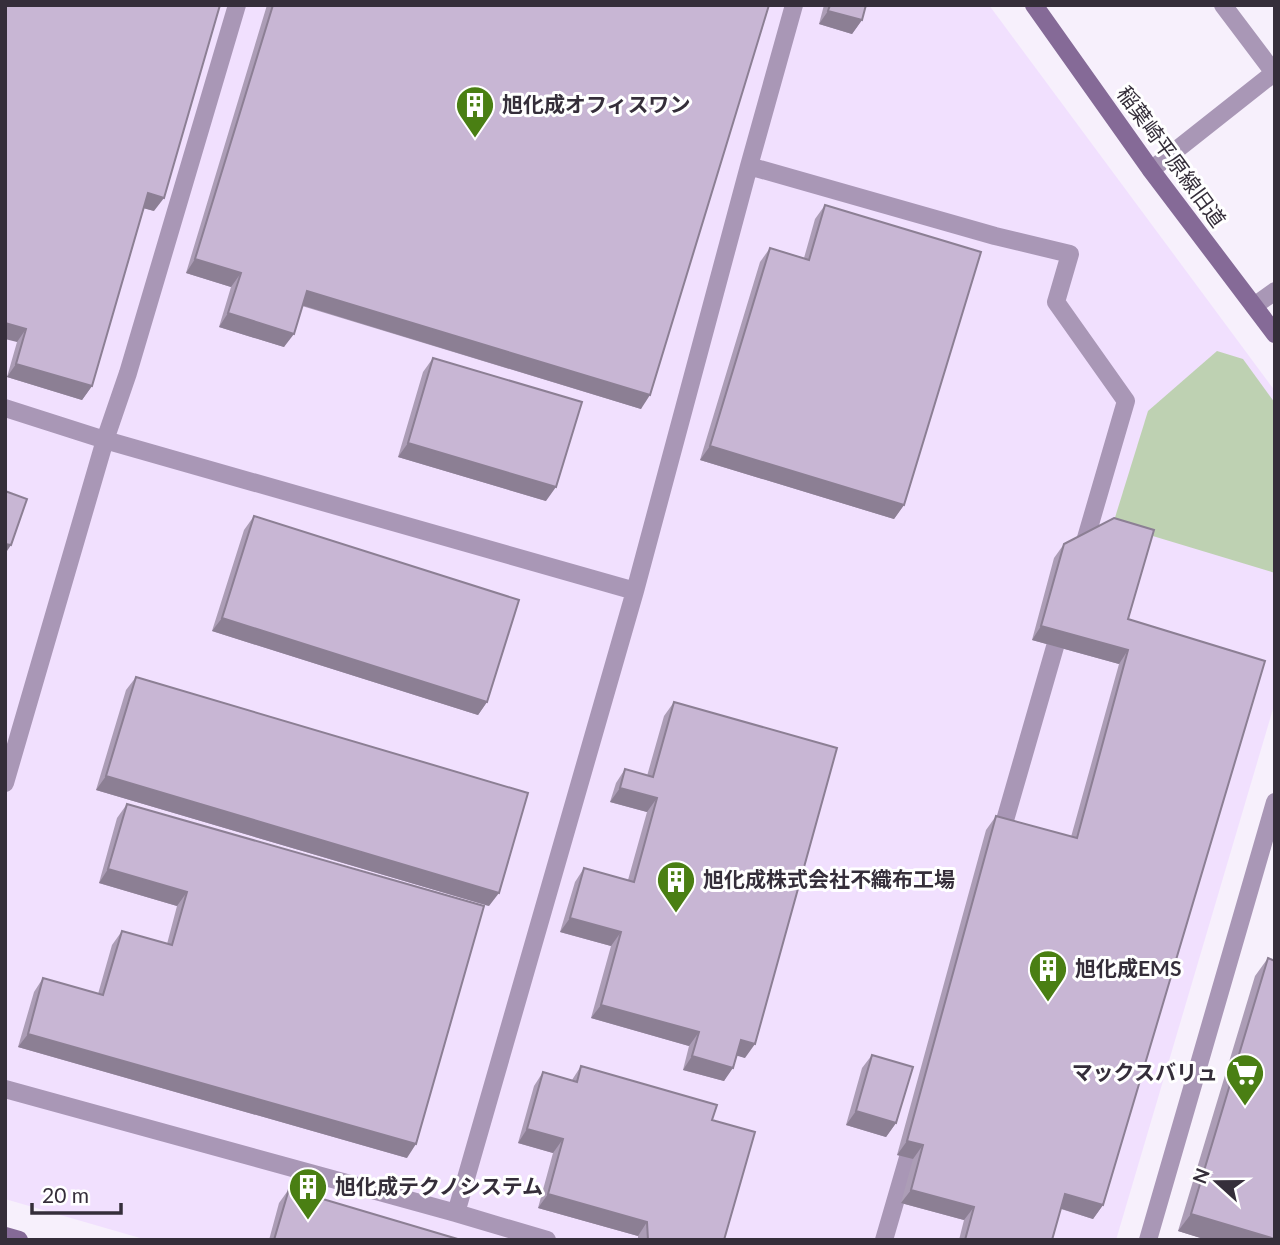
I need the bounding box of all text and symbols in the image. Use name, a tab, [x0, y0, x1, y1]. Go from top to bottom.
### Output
street label: 稲葉崎平原線旧道	[1113, 81, 1232, 231]
building icon: 旭化成オフィスワン	[454, 84, 496, 139]
place label: 旭化成オフィスワン	[502, 91, 691, 116]
building icon: 旭化成株式会社不織布工場	[655, 859, 697, 914]
place label: 旭化成株式会社不織布工場	[703, 866, 955, 891]
building icon: 旭化成EMS	[1027, 948, 1069, 1003]
place label: 旭化成EMS	[1075, 955, 1181, 980]
supermarket icon: マックスバリュ	[1224, 1052, 1266, 1107]
place label: マックスバリュ	[1072, 1059, 1218, 1084]
north arrow	[1182, 1147, 1252, 1217]
text: N	[1187, 1165, 1214, 1187]
building icon: 旭化成テクノシステム	[287, 1166, 329, 1221]
scale bar	[32, 1172, 121, 1216]
place label: 旭化成テクノシステム	[335, 1173, 543, 1198]
text: 20 m	[42, 1182, 89, 1207]

